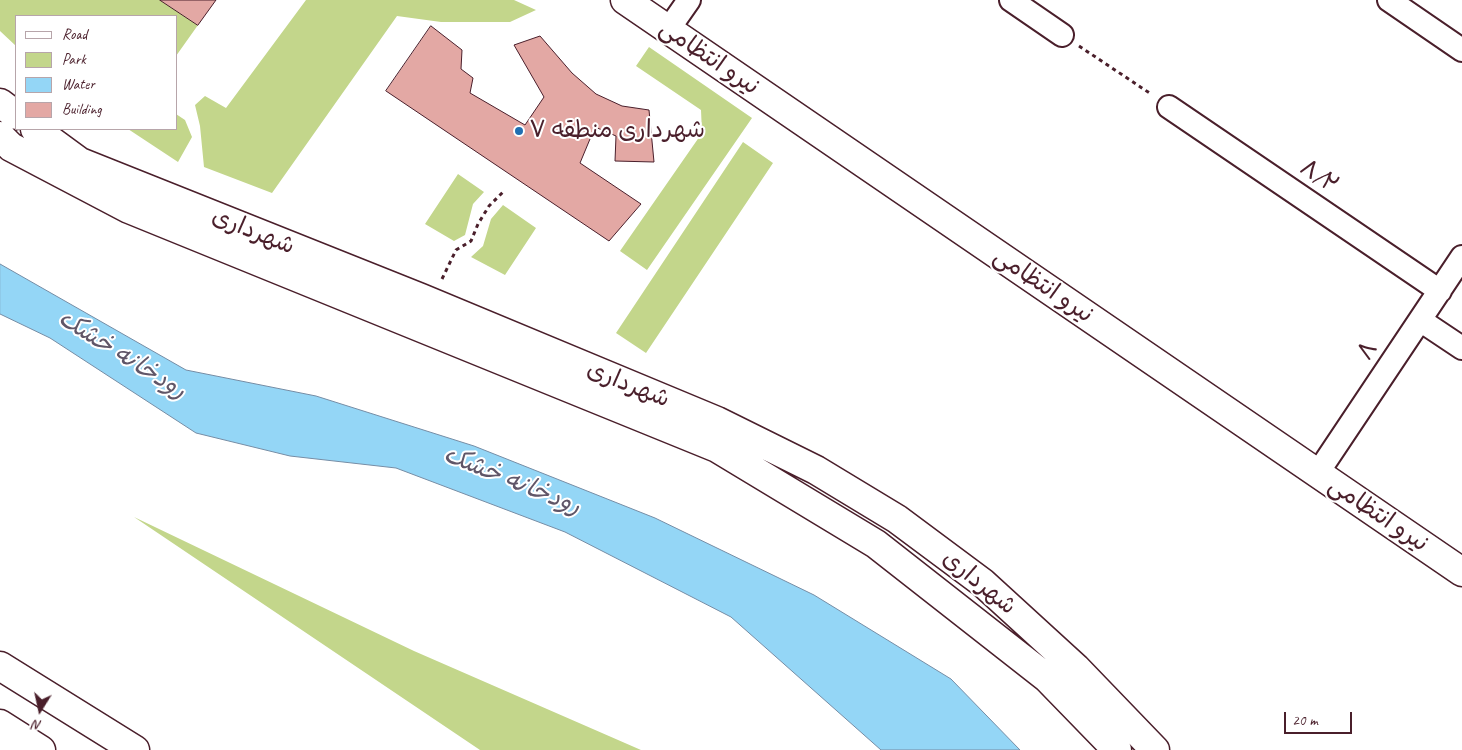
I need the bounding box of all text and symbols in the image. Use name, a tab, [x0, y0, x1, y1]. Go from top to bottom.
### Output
street label: نیرو انتظامی	[654, 14, 764, 102]
legend	[15, 15, 178, 130]
text: Road	[62, 25, 87, 44]
text: Park	[62, 50, 86, 69]
text: Water	[62, 75, 95, 94]
text: Building	[62, 100, 101, 119]
place label: شهرداری منطقه ۷	[529, 117, 705, 145]
marker: شهرداری منطقه ۷	[513, 125, 525, 137]
street label: ۸/۲	[1294, 154, 1344, 200]
street label: شهرداری	[207, 202, 299, 262]
street label: نیرو انتظامی	[988, 242, 1098, 330]
water label: رودخانه خشک	[52, 304, 192, 406]
street label: ۸	[1351, 336, 1385, 366]
street label: شهرداری	[582, 355, 674, 415]
water label: رودخانه خشک	[439, 440, 585, 522]
street label: نیرو انتظامی	[1323, 471, 1433, 559]
street label: شهرداری	[936, 545, 1022, 621]
north arrow	[15, 685, 65, 735]
scale bar	[1287, 702, 1354, 734]
text: 20 m	[1292, 711, 1318, 730]
text: N	[32, 716, 43, 734]

